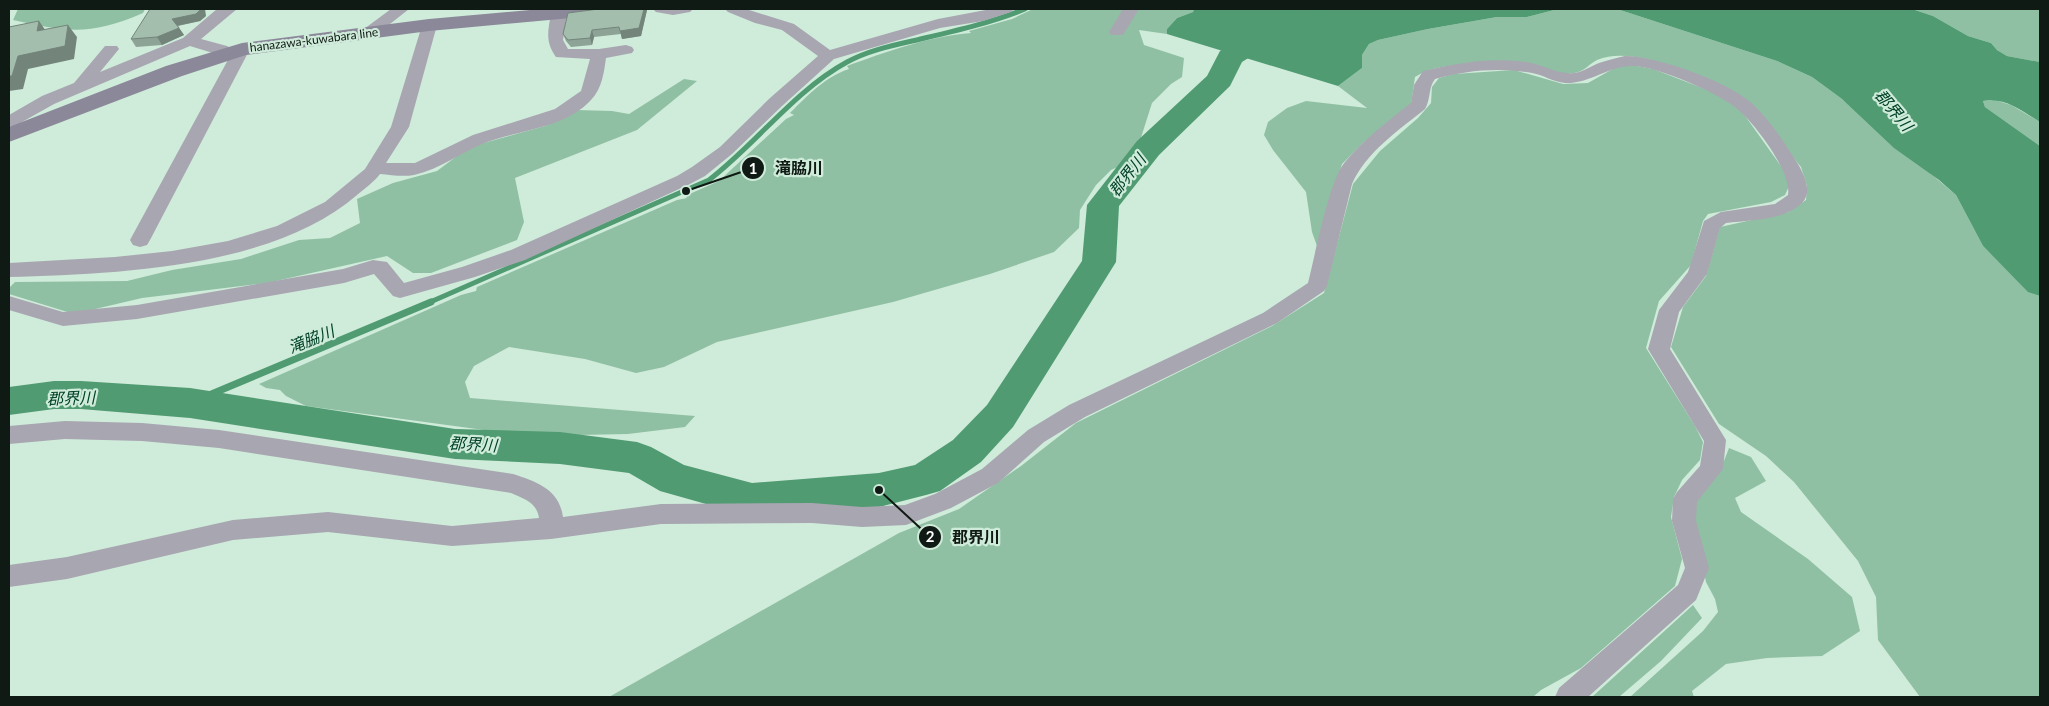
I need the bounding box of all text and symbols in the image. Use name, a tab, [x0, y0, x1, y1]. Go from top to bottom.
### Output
street label: hanazawa-kuwabara line	[249, 24, 379, 55]
water label: 郡界川	[1872, 85, 1918, 136]
water label: 郡界川	[1104, 148, 1150, 199]
callout: 滝脇川	[740, 153, 833, 184]
text: 滝脇川	[775, 158, 823, 177]
text: 1	[749, 159, 757, 177]
water label: 滝脇川	[285, 320, 338, 356]
water label: 郡界川	[47, 387, 97, 408]
water label: 郡界川	[449, 433, 499, 454]
callout: 郡界川	[917, 522, 1010, 553]
text: 2	[926, 527, 935, 545]
text: 郡界川	[952, 527, 1000, 546]

